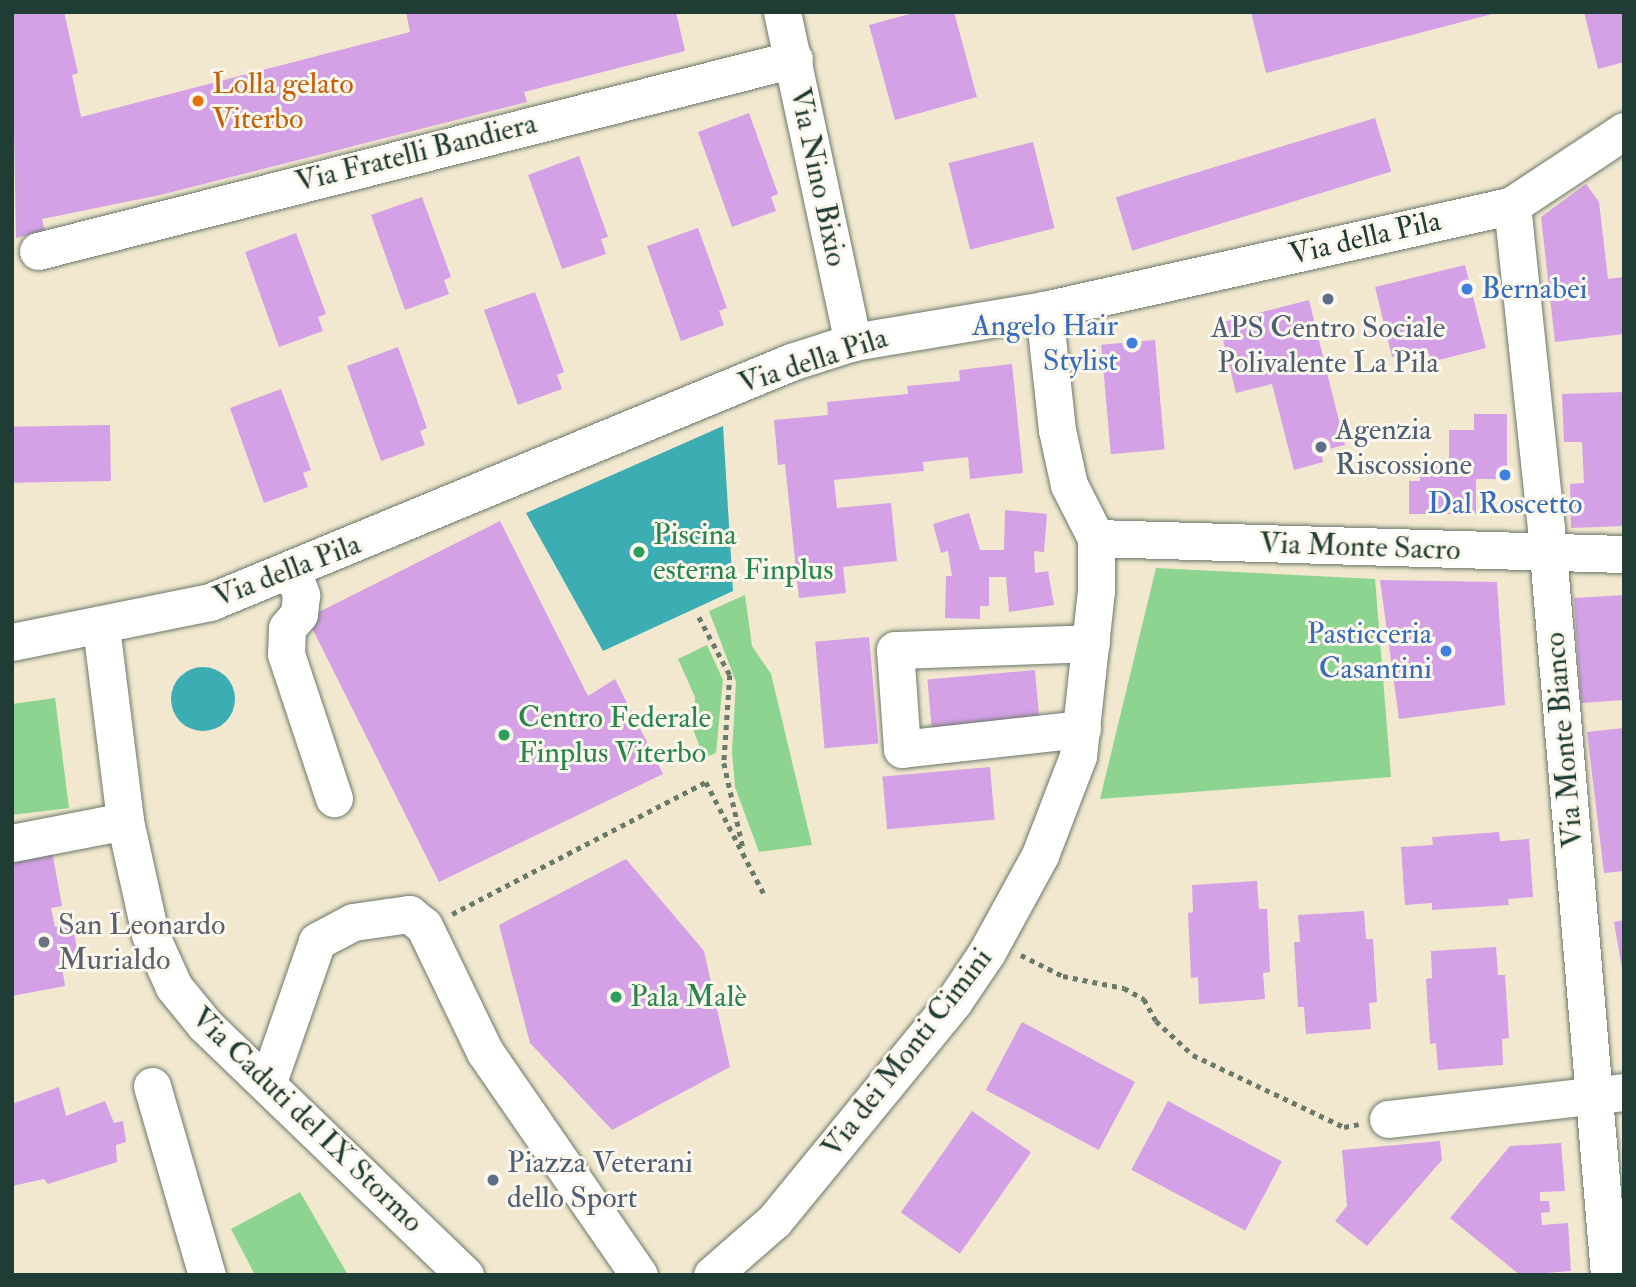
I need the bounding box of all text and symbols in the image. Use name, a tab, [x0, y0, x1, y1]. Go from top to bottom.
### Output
place label: Lolla gelato Viterbo	[212, 66, 354, 136]
street label: Via Nino Bixio	[782, 84, 854, 270]
marker: Lolla gelato Viterbo	[190, 93, 206, 109]
street label: Via Fratelli Bandiera	[292, 106, 540, 200]
street label: Via della Pila	[1286, 203, 1444, 273]
place label: Bernabei	[1481, 271, 1587, 307]
marker: Bernabei	[1459, 281, 1475, 297]
marker: APS Centro Sociale Polivalente La Pila	[1320, 291, 1336, 307]
place label: Angelo Hair Stylist	[972, 308, 1118, 378]
place label: APS Centro Sociale Polivalente La Pila	[1211, 310, 1445, 380]
street label: Via della Pila	[734, 320, 892, 402]
marker: Angelo Hair Stylist	[1124, 335, 1140, 351]
place label: Agenzia Riscossione	[1335, 412, 1472, 482]
marker: Agenzia Riscossione	[1313, 439, 1329, 455]
marker: Dal Roscetto	[1497, 467, 1513, 483]
place label: Dal Roscetto	[1427, 486, 1583, 522]
place label: Piscina esterna Finplus	[653, 517, 834, 588]
street label: Via Monte Sacro	[1259, 526, 1461, 568]
street label: Via della Pila	[208, 527, 366, 615]
marker: Piscina esterna Finplus	[631, 544, 647, 560]
place label: Pasticceria Casantini	[1307, 616, 1432, 686]
street label: Via Monte Bianco	[1537, 631, 1591, 849]
marker: Pasticceria Casantini	[1438, 643, 1454, 659]
place label: Centro Federale Finplus Viterbo	[518, 700, 711, 770]
marker: Centro Federale Finplus Viterbo	[496, 727, 512, 743]
place label: San Leonardo Murialdo	[58, 907, 226, 978]
marker: San Leonardo Murialdo	[36, 934, 52, 950]
street label: Via dei Monti Cimini	[814, 941, 1000, 1165]
place label: Pala Malè	[630, 979, 747, 1015]
marker: Pala Malè	[608, 989, 624, 1005]
street label: Via Caduti del IX Stormo	[183, 1000, 431, 1240]
place label: Piazza Veterani dello Sport	[507, 1145, 693, 1216]
marker: Piazza Veterani dello Sport	[485, 1172, 501, 1188]

